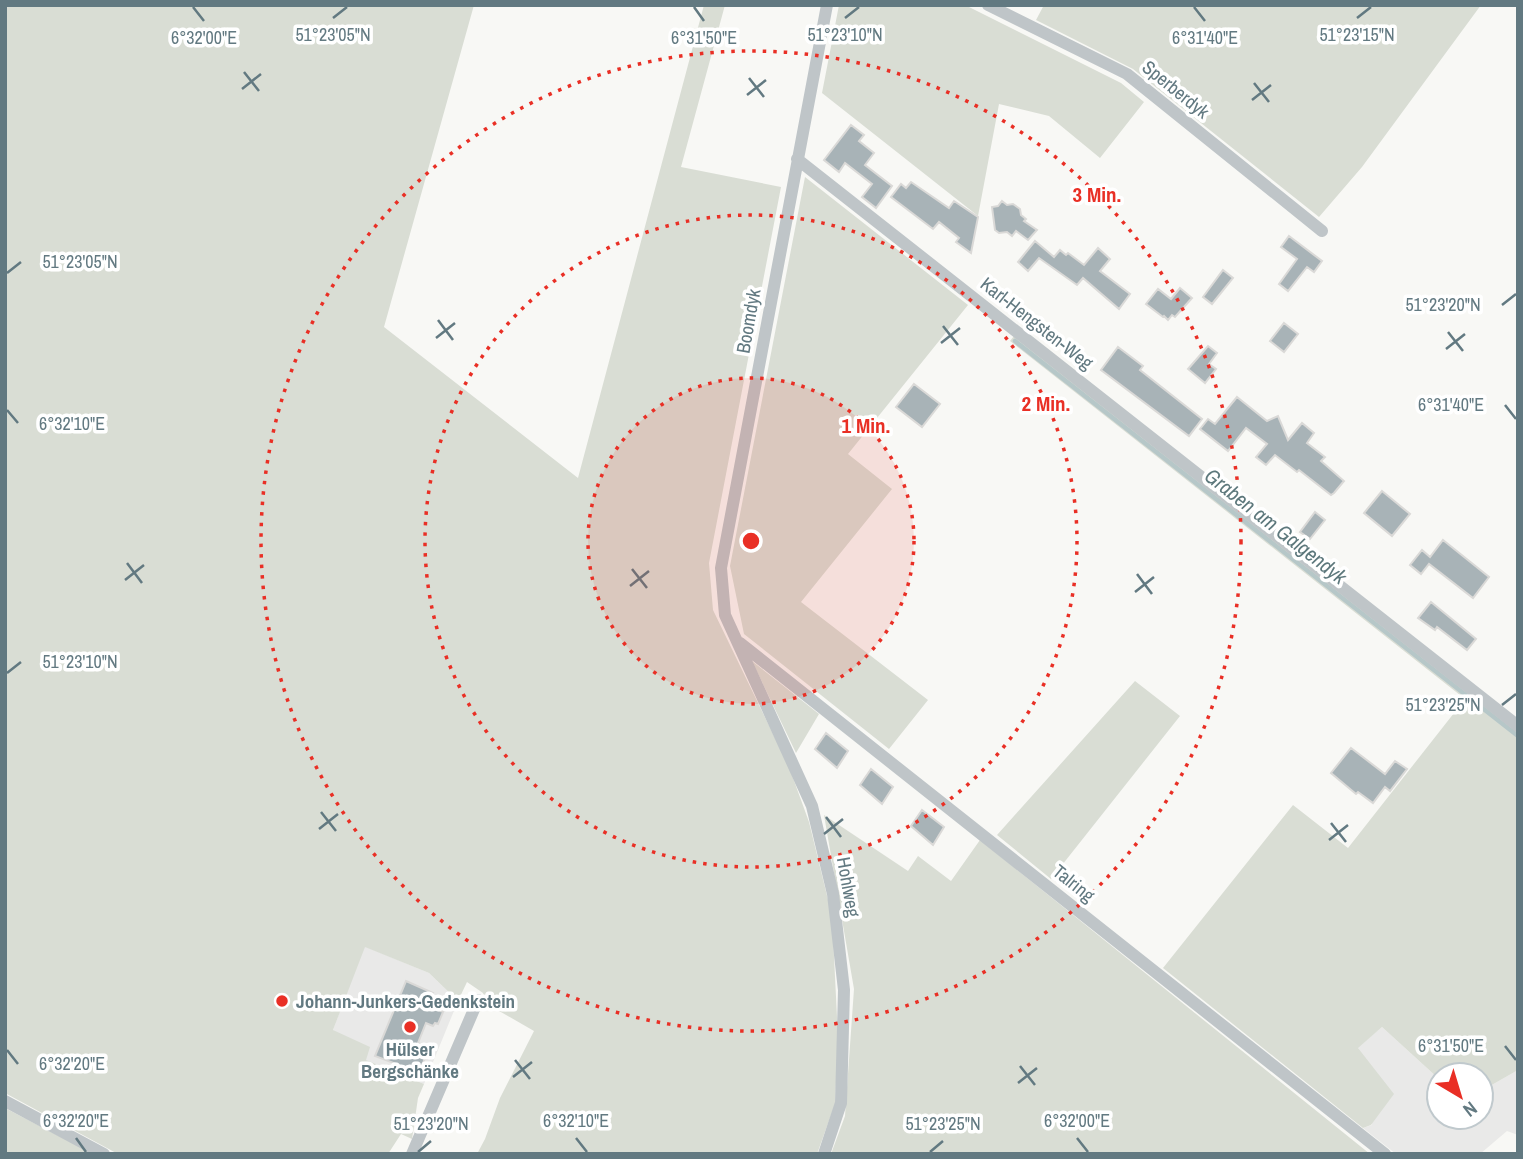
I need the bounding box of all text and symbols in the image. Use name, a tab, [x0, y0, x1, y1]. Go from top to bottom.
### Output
text: 51°23'05"N	[295, 22, 371, 47]
text: 51°23'10"N	[807, 22, 883, 47]
text: 51°23'15"N	[1319, 22, 1395, 47]
text: 6°32'00"E	[171, 25, 237, 50]
text: 6°31'50"E	[671, 25, 737, 50]
text: 6°31'40"E	[1172, 25, 1238, 50]
street label: Sperberdyk	[1137, 54, 1215, 124]
text: 3 Min.	[1073, 180, 1121, 209]
text: 51°23'05"N	[42, 249, 118, 274]
street label: Karl-Hengsten-Weg	[975, 271, 1099, 375]
street label: Boomdyk	[730, 287, 766, 355]
text: 51°23'20"N	[1405, 292, 1481, 317]
text: 2 Min.	[1022, 389, 1070, 418]
text: 6°31'40"E	[1418, 392, 1484, 417]
text: 6°32'10"E	[39, 411, 105, 436]
text: 1 Min.	[842, 411, 890, 440]
water label: Graben am Galgendyk	[1199, 461, 1354, 592]
centre of rings	[739, 529, 763, 553]
text: 51°23'10"N	[42, 649, 118, 674]
text: 51°23'25"N	[1405, 692, 1481, 717]
street label: Hohlweg	[831, 855, 867, 919]
street label: Talring	[1048, 858, 1101, 908]
place label: Johann-Junkers-Gedenkstein	[296, 988, 515, 1014]
marker: Johann-Junkers-Gedenkstein	[274, 993, 290, 1009]
marker: Hülser Bergschänke	[402, 1019, 418, 1035]
text: 6°31'50"E	[1418, 1033, 1484, 1058]
place label: Hülser Bergschänke	[361, 1036, 459, 1084]
text: 6°32'20"E	[39, 1051, 105, 1076]
north arrow	[1425, 1061, 1495, 1131]
text: N	[1458, 1096, 1483, 1123]
text: 6°32'20"E	[43, 1108, 109, 1133]
text: 6°32'10"E	[543, 1108, 609, 1133]
text: 6°32'00"E	[1044, 1108, 1110, 1133]
text: 51°23'20"N	[393, 1111, 469, 1136]
text: 51°23'25"N	[905, 1111, 981, 1136]

